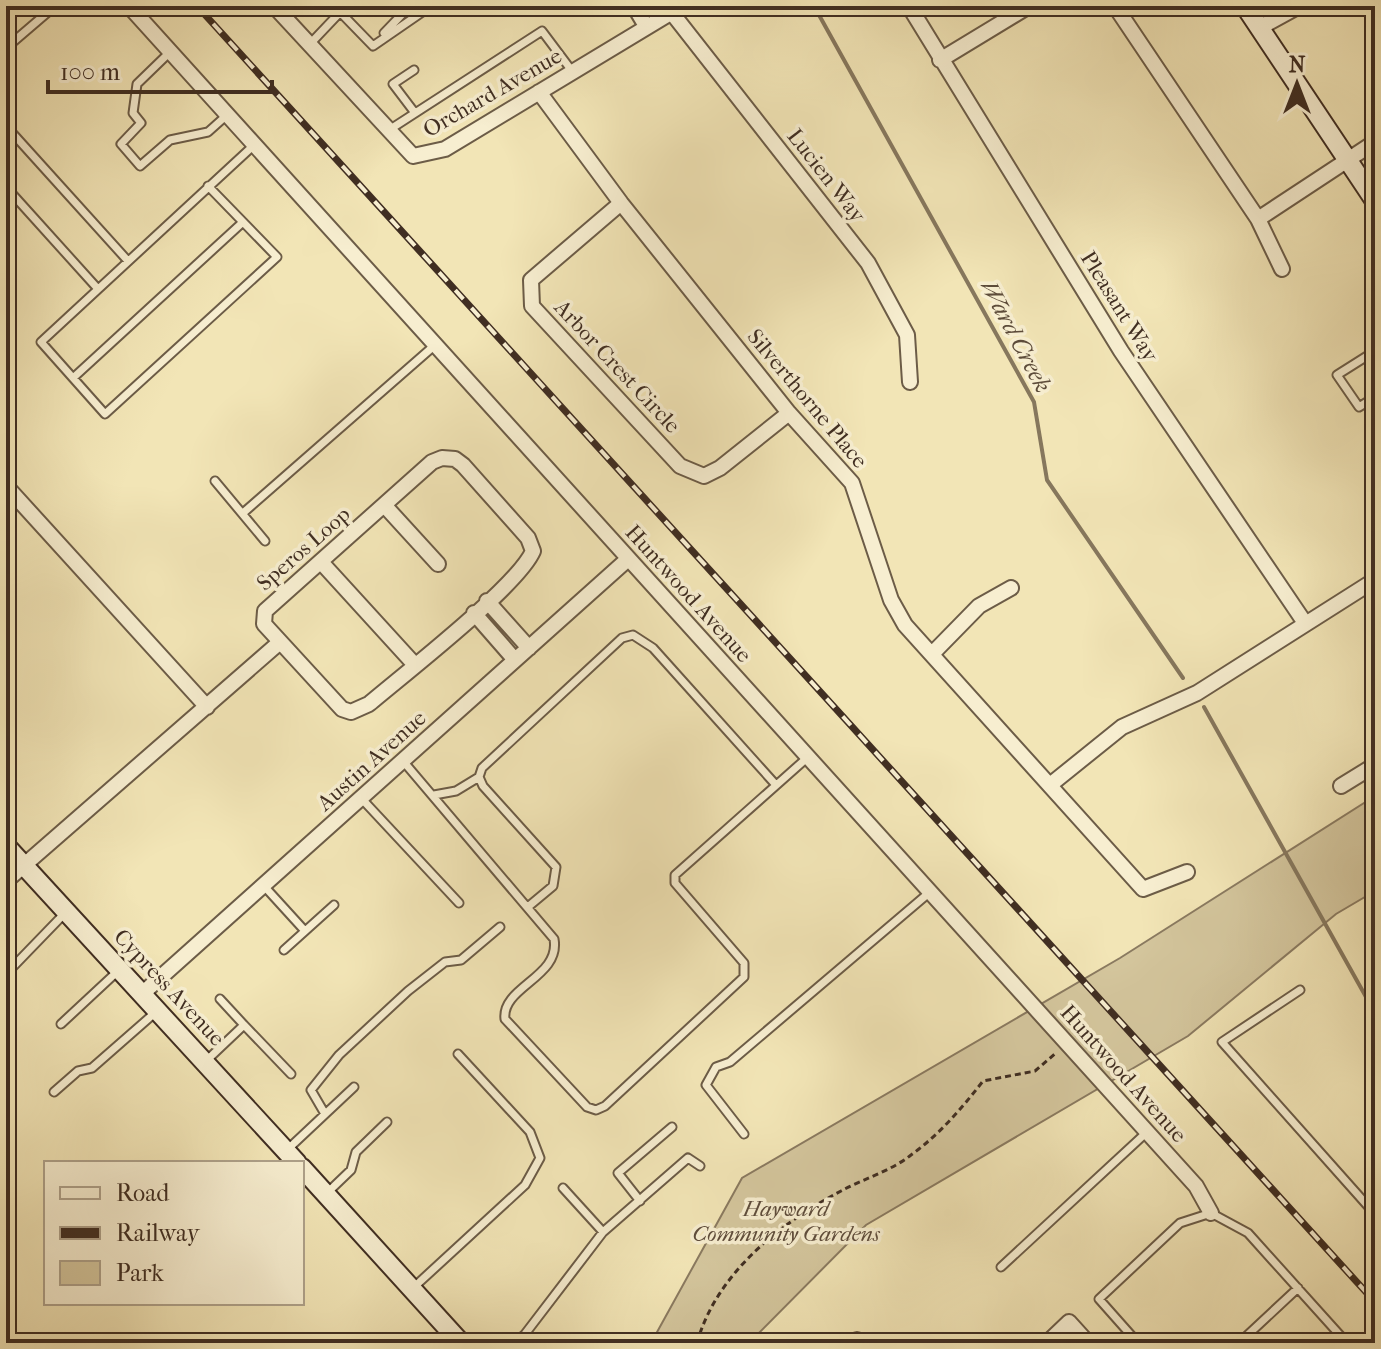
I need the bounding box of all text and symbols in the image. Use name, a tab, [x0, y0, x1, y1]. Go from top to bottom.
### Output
street label: Orchard Avenue	[419, 43, 566, 143]
scale bar	[48, 44, 272, 94]
north arrow	[1257, 44, 1337, 124]
text: N	[1289, 52, 1306, 78]
text: 100 m	[60, 58, 120, 86]
street label: Lucien Way	[782, 124, 872, 229]
street label: Pleasant Way	[1075, 246, 1164, 368]
water label: Ward Creek	[975, 275, 1057, 397]
street label: Arbor Crest Circle	[548, 294, 686, 439]
street label: Silverthorne Place	[742, 324, 873, 473]
street label: Speros Loop	[252, 501, 356, 596]
street label: Huntwood Avenue	[620, 520, 757, 668]
street label: Austin Avenue	[311, 705, 432, 817]
street label: Cypress Avenue	[108, 924, 230, 1052]
street label: Huntwood Avenue	[1055, 1000, 1192, 1148]
legend	[44, 1161, 304, 1305]
text: Road	[116, 1179, 170, 1207]
park label: Hayward Community Gardens	[692, 1196, 881, 1247]
text: Railway	[116, 1219, 201, 1247]
text: Park	[116, 1259, 164, 1287]

